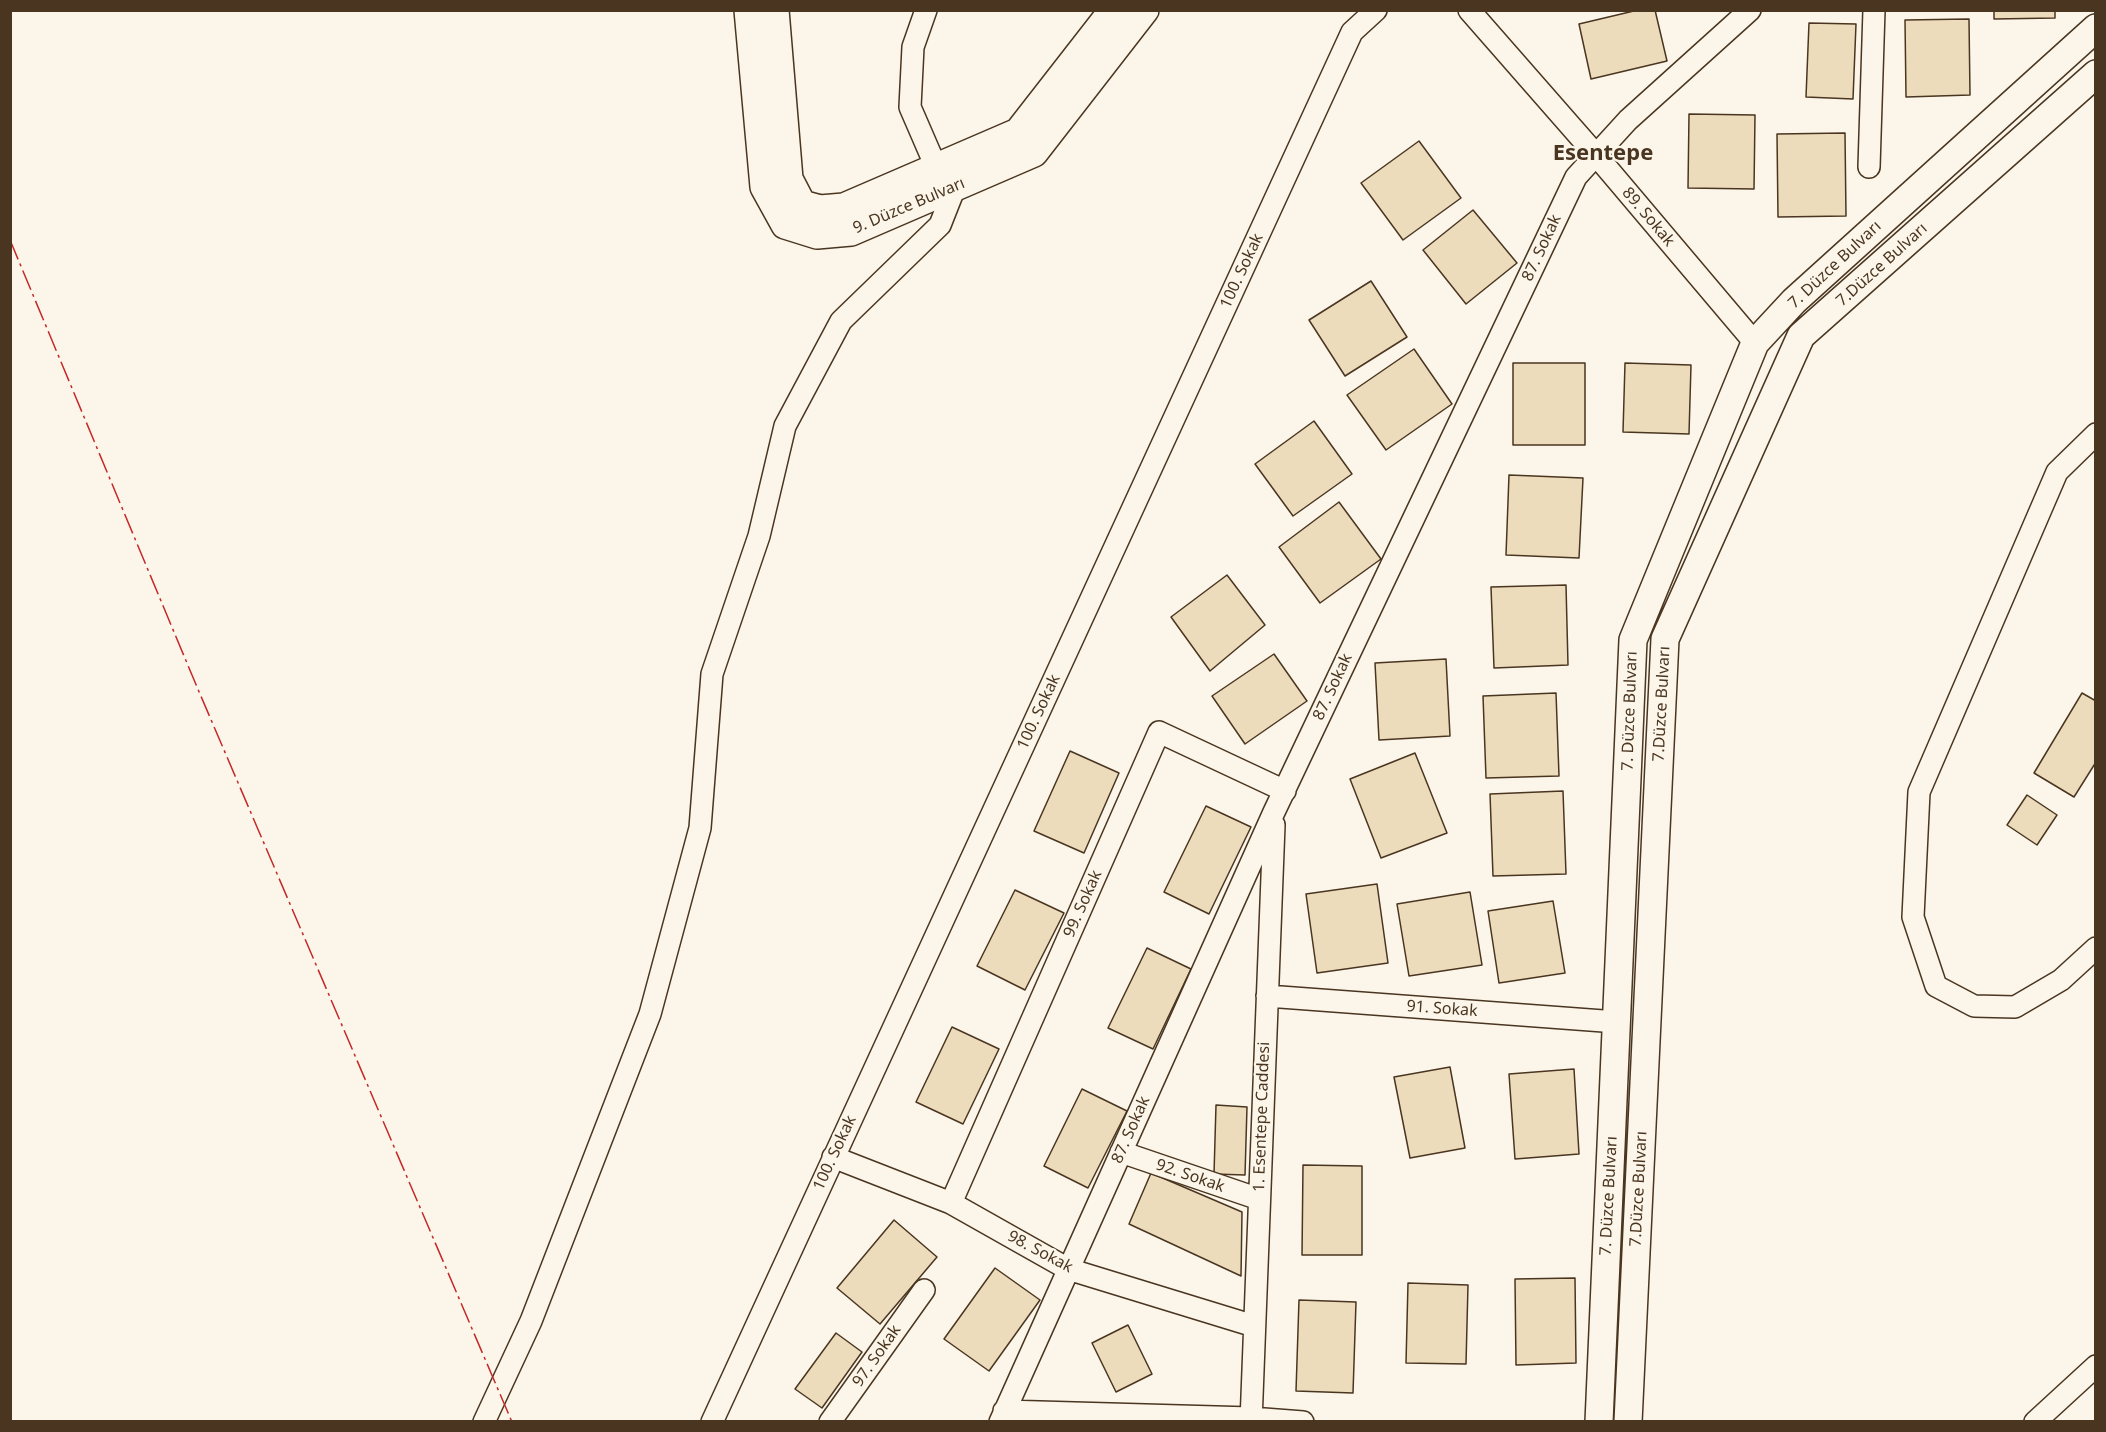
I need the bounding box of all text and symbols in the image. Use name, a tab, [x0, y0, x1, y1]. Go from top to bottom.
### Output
district label: Esentepe	[1553, 141, 1653, 167]
street label: 9. Düzce Bulvarı	[850, 174, 968, 238]
street label: 89. Sokak	[1618, 184, 1678, 250]
street label: 87. Sokak	[1518, 212, 1566, 284]
street label: 7. Düzce Bulvarı	[1785, 217, 1885, 313]
street label: 7.Düzce Bulvarı	[1833, 219, 1931, 311]
street label: 100. Sokak	[1216, 230, 1268, 312]
street label: 7.Düzce Bulvarı	[1649, 646, 1675, 762]
street label: 87. Sokak	[1309, 651, 1357, 723]
street label: 7. Düzce Bulvarı	[1618, 651, 1642, 771]
street label: 100. Sokak	[1013, 671, 1065, 753]
street label: 99. Sokak	[1060, 868, 1106, 940]
street label: 91. Sokak	[1406, 997, 1478, 1021]
street label: 1. Esentepe Caddesi	[1250, 1041, 1274, 1193]
street label: 87. Sokak	[1108, 1094, 1154, 1166]
street label: 100. Sokak	[809, 1112, 861, 1194]
street label: 7.Düzce Bulvarı	[1626, 1131, 1652, 1247]
street label: 7. Düzce Bulvarı	[1596, 1136, 1622, 1256]
street label: 92. Sokak	[1153, 1155, 1227, 1197]
street label: 98. Sokak	[1004, 1227, 1076, 1277]
street label: 97. Sokak	[849, 1321, 905, 1391]

